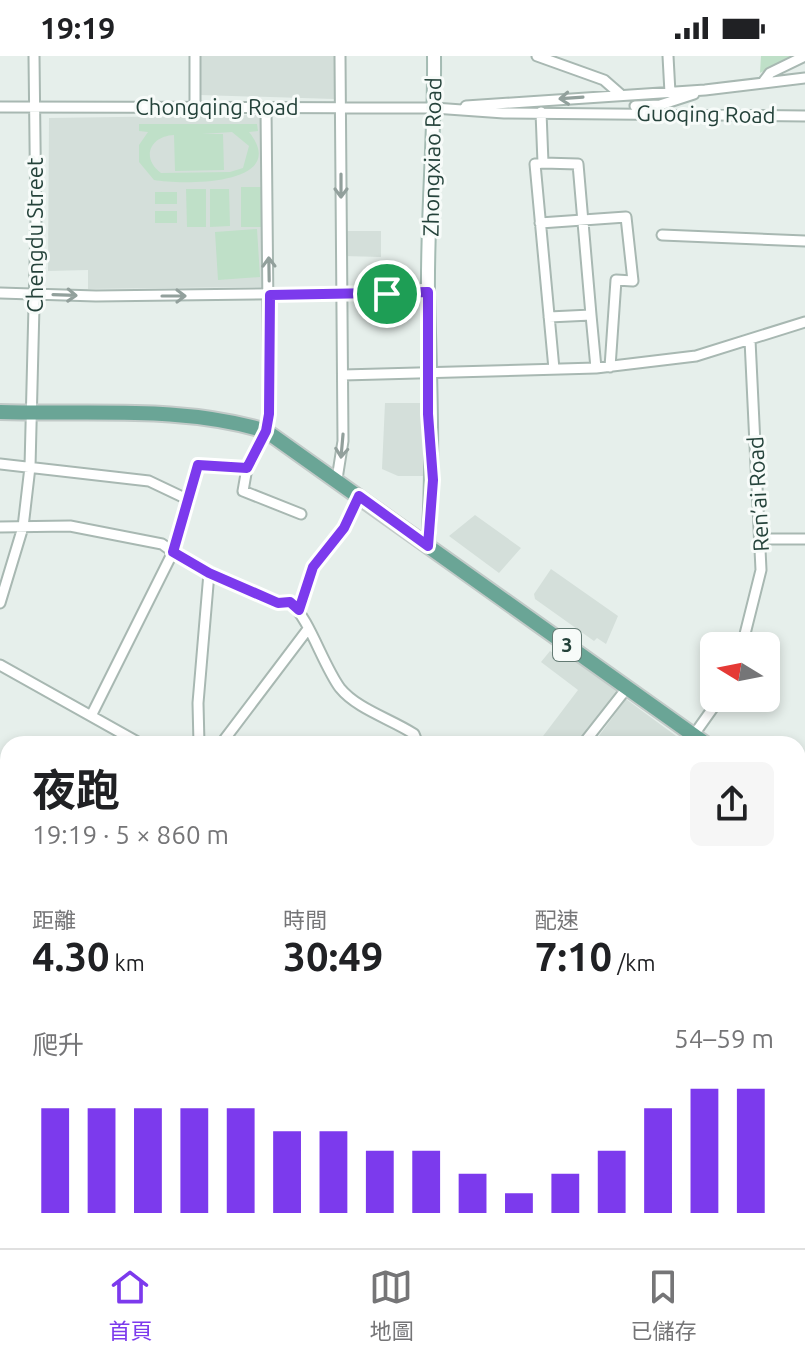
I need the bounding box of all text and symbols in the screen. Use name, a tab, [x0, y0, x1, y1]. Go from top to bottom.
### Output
text: 19:19	[40, 11, 115, 45]
street label: Zhongxiao Road	[418, 77, 445, 237]
one-way arrow	[558, 90, 585, 105]
street label: Chongqing Road	[135, 94, 299, 119]
street label: Guoqing Road	[636, 100, 776, 127]
street label: Chengdu Street	[22, 157, 47, 313]
one-way arrow	[333, 172, 348, 199]
one-way arrow	[262, 256, 277, 283]
pin	[353, 260, 421, 328]
icon: arrive	[365, 272, 409, 316]
one-way arrow	[51, 288, 78, 303]
one-way arrow	[160, 288, 187, 304]
one-way arrow	[334, 432, 349, 459]
street label: Ren’ai Road	[742, 436, 773, 552]
road number: 3	[553, 629, 581, 661]
north arrow	[700, 632, 780, 712]
map controls	[700, 632, 780, 712]
button: share	[690, 762, 774, 846]
text: 夜跑	[32, 765, 120, 814]
text: 19:19 · 5 × 860 m	[32, 820, 229, 849]
text: 距離	[32, 907, 76, 932]
text: 時間	[283, 907, 327, 932]
text: 配速	[535, 907, 579, 932]
text: 4.30	[32, 934, 110, 979]
text: 30:49	[283, 934, 383, 979]
text: 7:10	[535, 934, 612, 979]
text: km	[110, 950, 145, 975]
text: /km	[612, 950, 655, 975]
text: 54–59 m	[674, 1024, 774, 1053]
text: 爬升	[32, 1030, 84, 1059]
tab: 首頁	[108, 1265, 153, 1345]
tab: 地圖	[369, 1265, 414, 1345]
tab: 已儲存	[630, 1265, 697, 1345]

